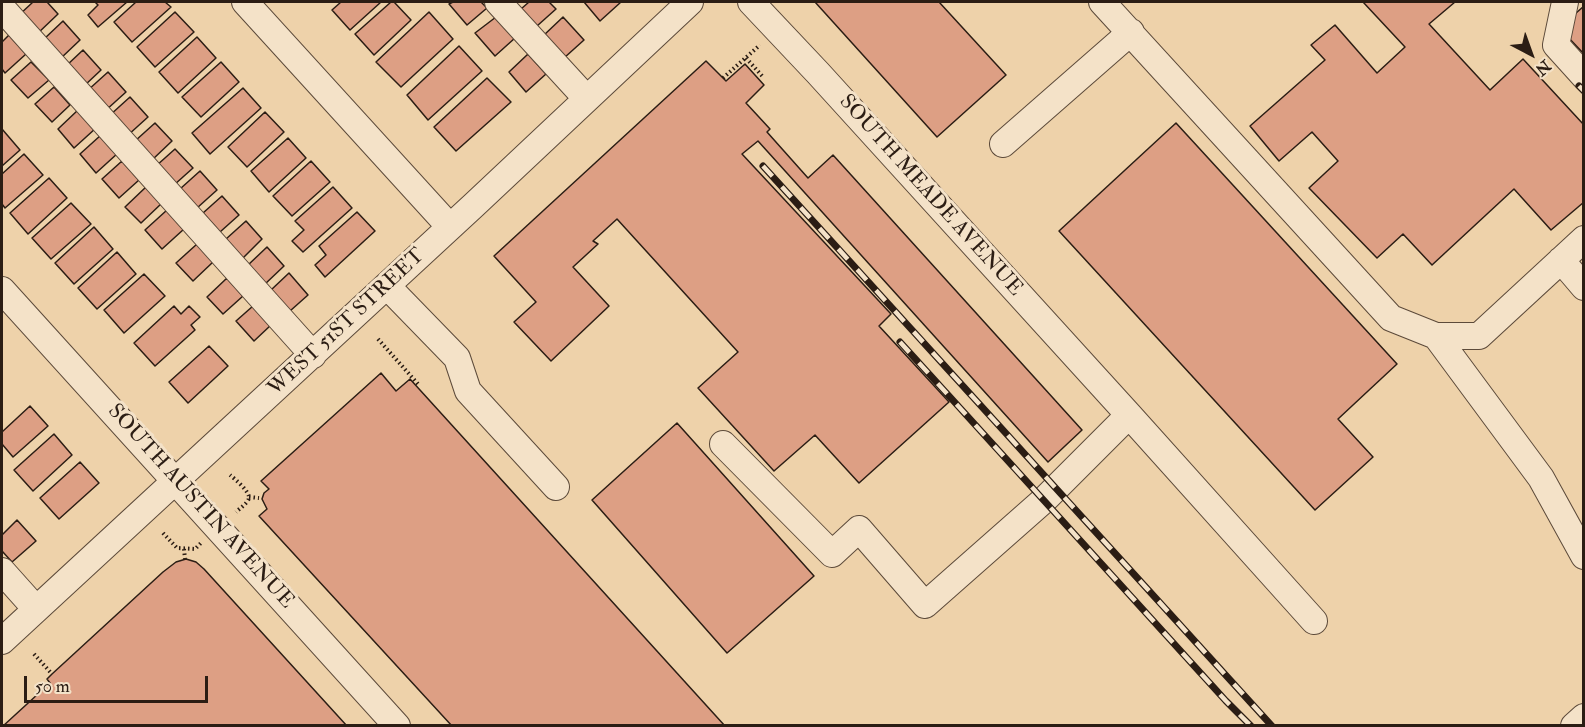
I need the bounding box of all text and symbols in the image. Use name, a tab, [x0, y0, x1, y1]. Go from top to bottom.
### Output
north arrow	[1501, 24, 1561, 84]
text: N	[1531, 55, 1555, 80]
street label: SOUTH MEADE AVENUE	[833, 90, 1027, 302]
street label: WEST 51ST STREET	[264, 244, 430, 402]
street label: SOUTH AUSTIN AVENUE	[102, 400, 298, 614]
scale bar	[27, 664, 212, 702]
text: 50 m	[35, 675, 70, 698]

